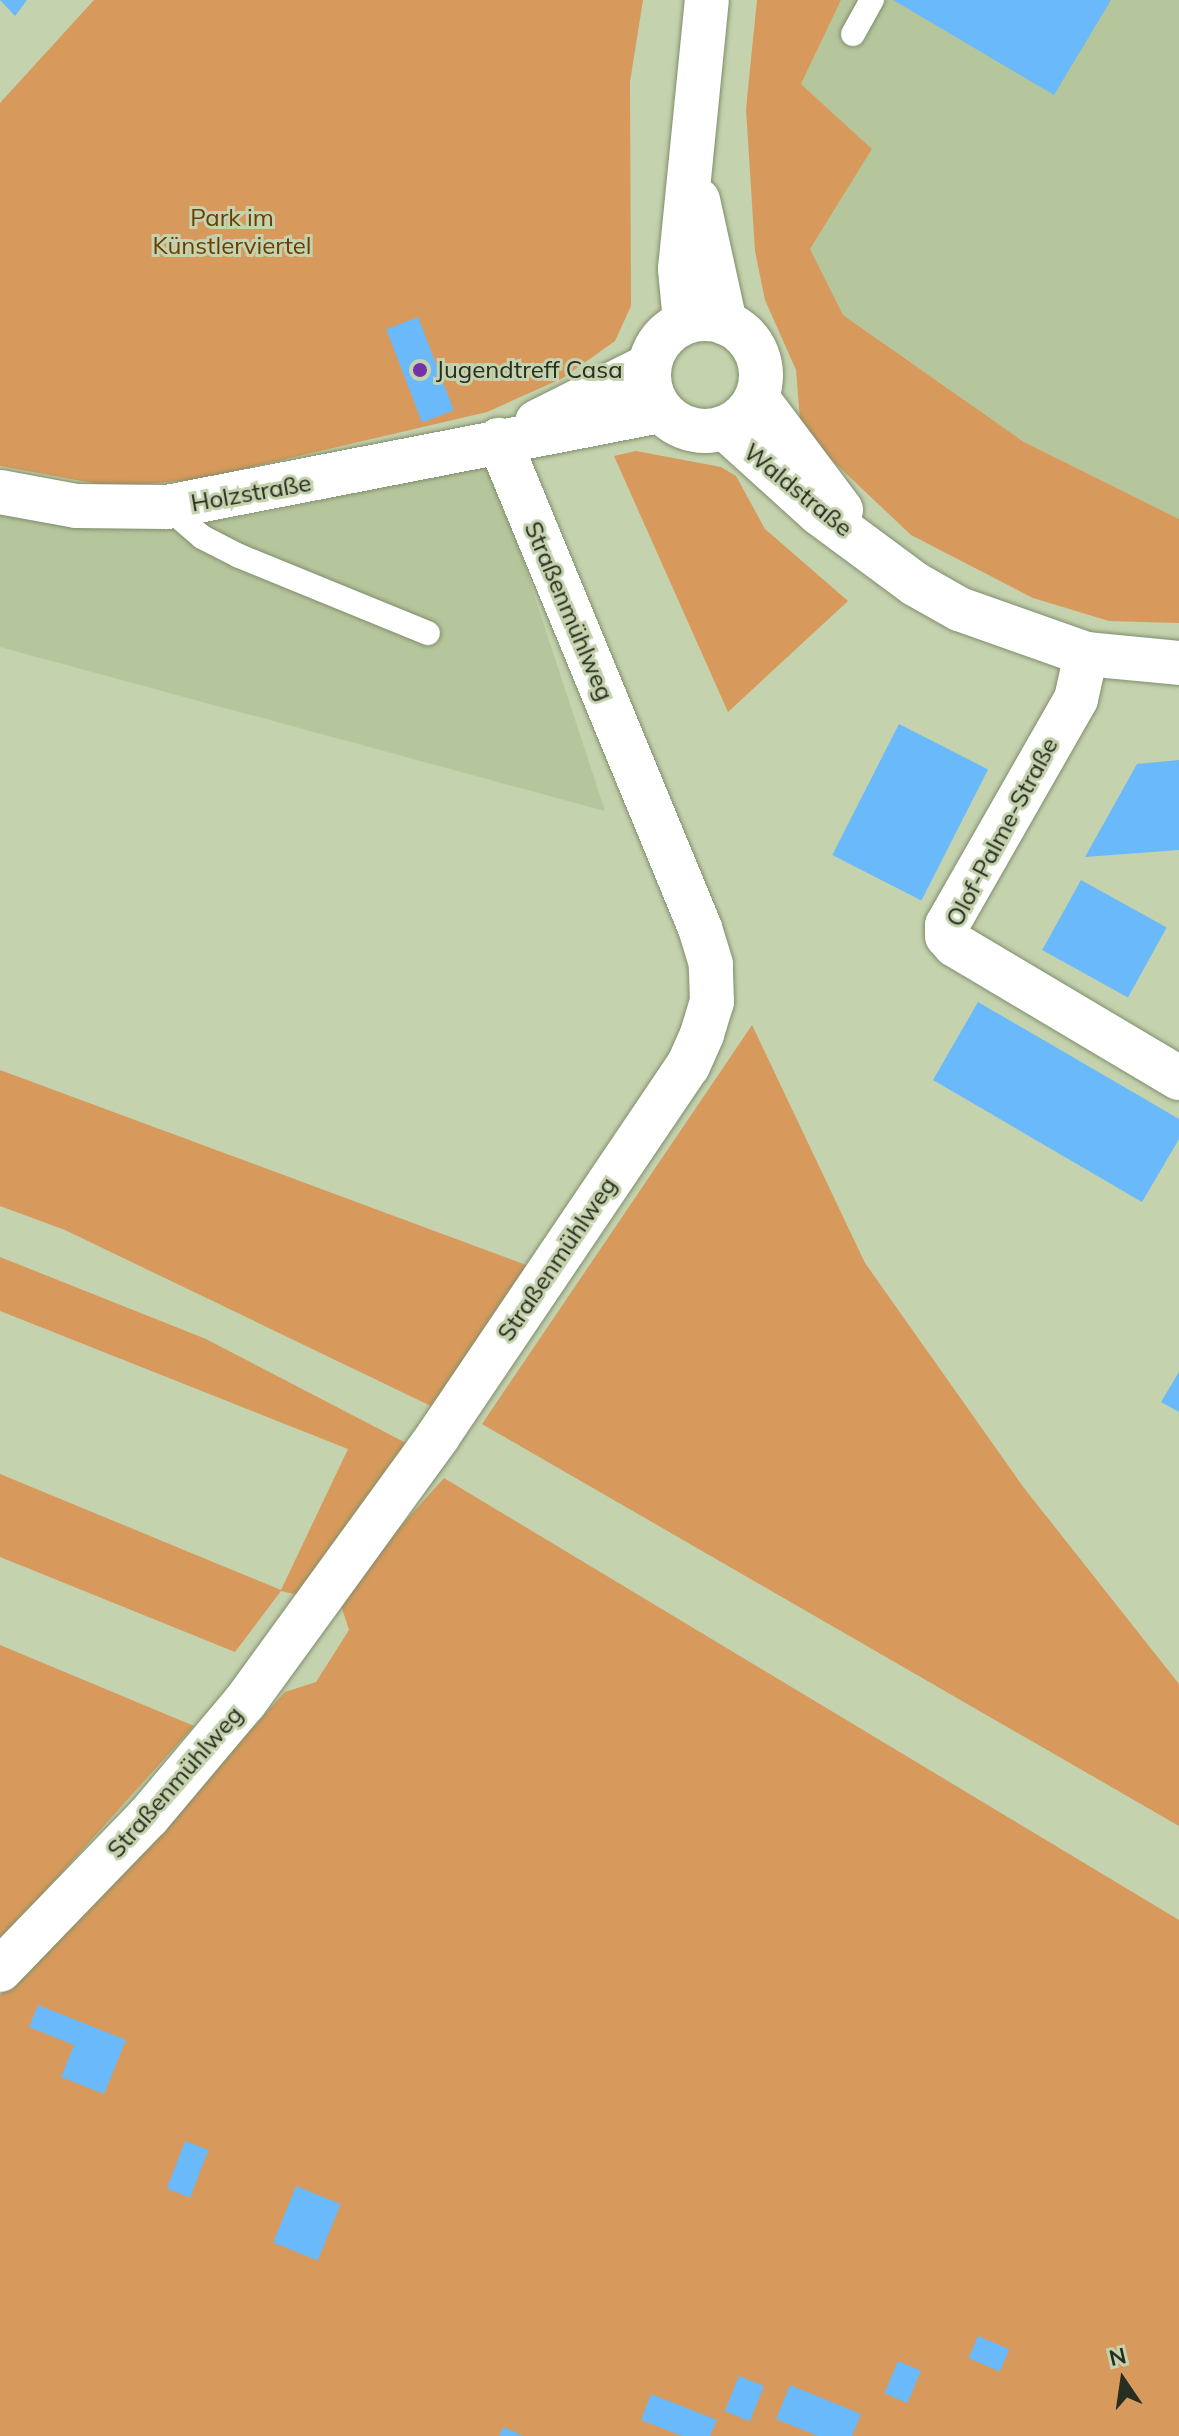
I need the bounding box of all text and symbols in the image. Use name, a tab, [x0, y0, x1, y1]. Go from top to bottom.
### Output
park label: Park im Künstlerviertel	[152, 204, 312, 260]
place label: Jugendtreff Casa	[436, 356, 623, 384]
marker: Jugendtreff Casa	[411, 361, 429, 379]
street label: Waldstraße	[738, 438, 858, 542]
street label: Holzstraße	[189, 468, 313, 518]
street label: Straßenmühlweg	[518, 517, 620, 705]
street label: Olof-Palme-Straße	[940, 733, 1064, 931]
street label: Straßenmühlweg	[492, 1172, 622, 1346]
street label: Straßenmühlweg	[101, 1700, 249, 1864]
north arrow	[1083, 2340, 1163, 2420]
text: N	[1106, 2341, 1129, 2372]

